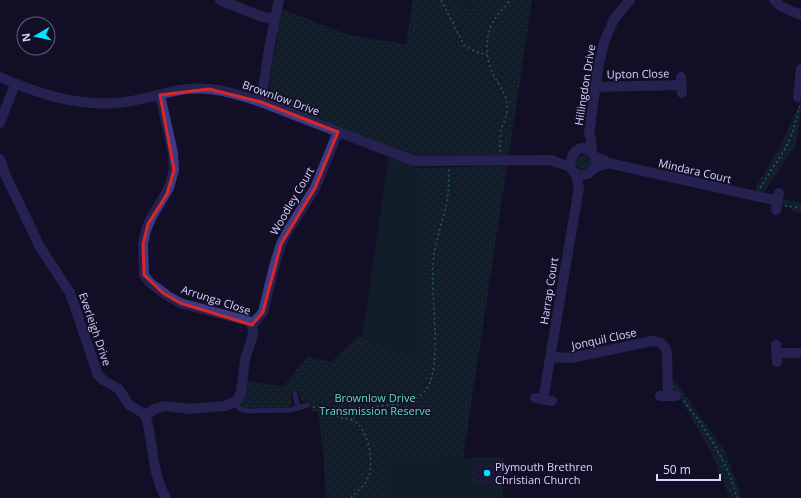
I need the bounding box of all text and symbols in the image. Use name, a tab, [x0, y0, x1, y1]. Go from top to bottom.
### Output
north arrow	[16, 16, 56, 56]
text: N	[18, 32, 34, 43]
street label: Hillingdon Drive	[571, 43, 598, 126]
street label: Upton Close	[607, 65, 669, 82]
street label: Brownlow Drive	[240, 77, 322, 118]
street label: Mindara Court	[657, 155, 733, 186]
street label: Woodley Court	[266, 164, 317, 237]
street label: Harrap Court	[536, 256, 561, 325]
street label: Arrunga Close	[180, 281, 253, 318]
street label: Everleigh Drive	[76, 290, 115, 367]
street label: Jonquil Close	[569, 324, 638, 353]
park label: Brownlow Drive Transmission Reserve	[319, 390, 431, 418]
scale bar	[657, 456, 720, 482]
place label: Plymouth Brethren Christian Church	[495, 459, 593, 487]
text: 50 m	[663, 461, 691, 478]
marker: Plymouth Brethren Christian Church	[482, 468, 492, 478]

